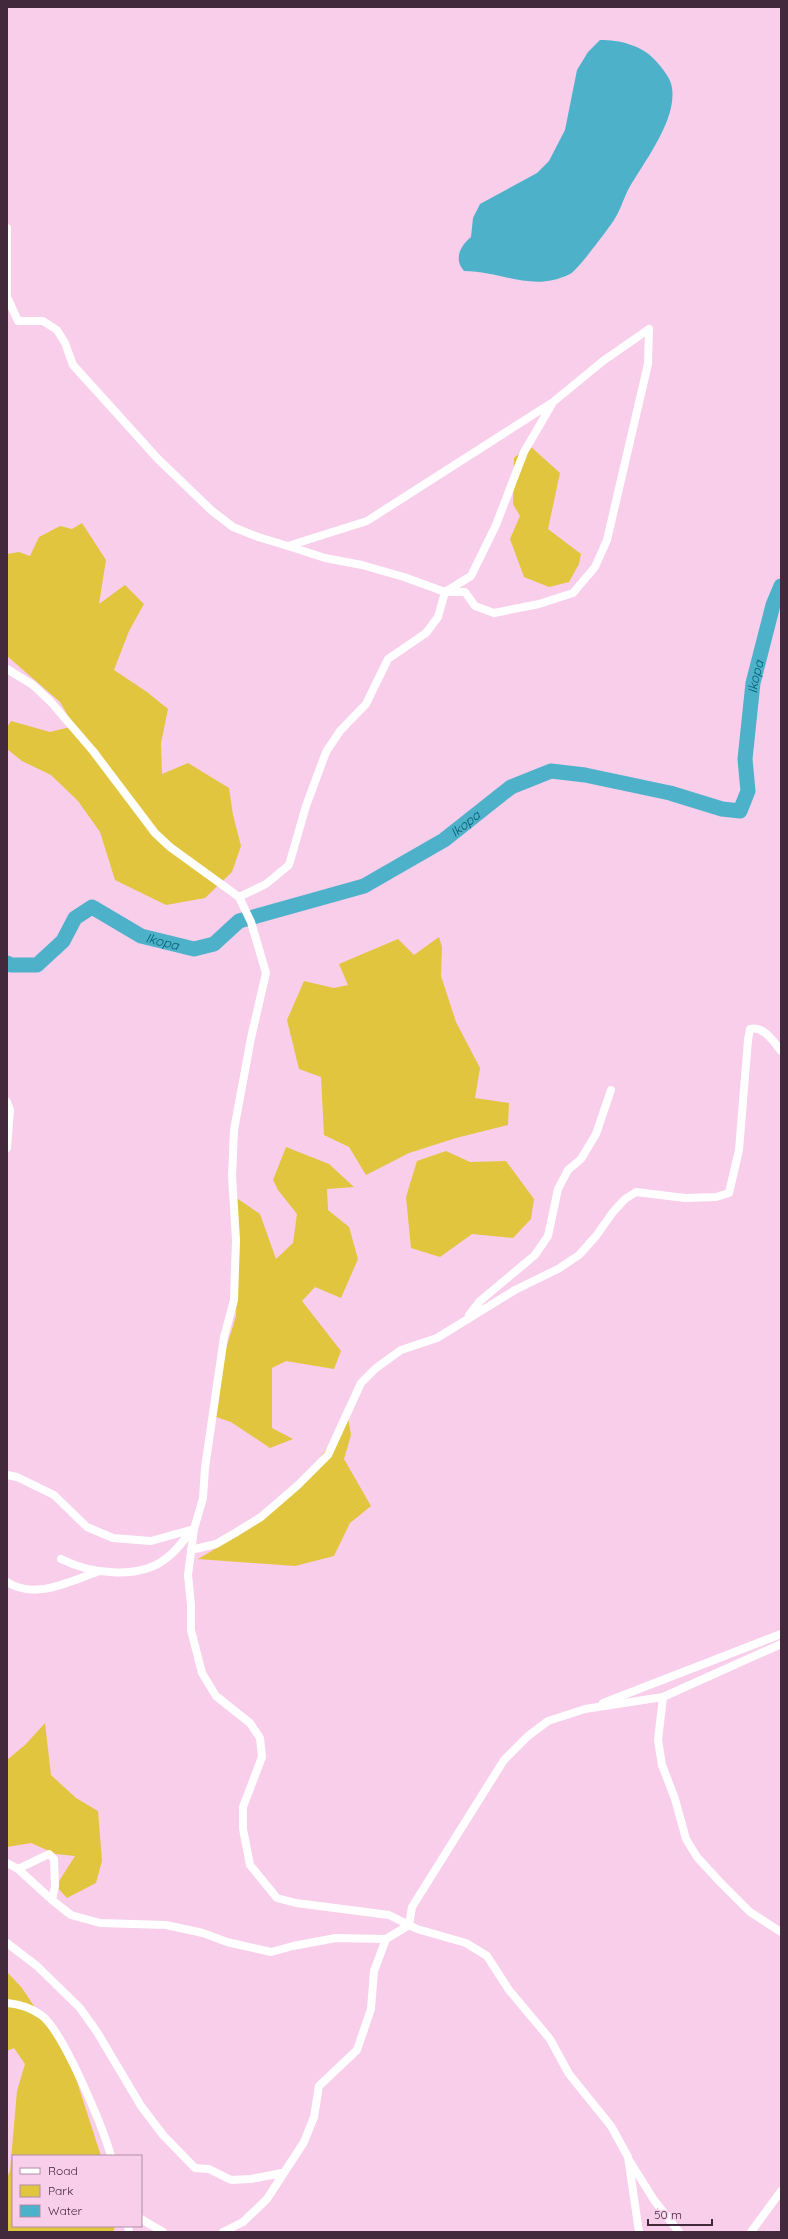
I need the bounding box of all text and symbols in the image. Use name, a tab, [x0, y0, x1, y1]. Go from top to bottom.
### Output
water label: Ikopa	[744, 657, 767, 694]
water label: Ikopa	[447, 806, 484, 840]
water label: Ikopa	[144, 929, 182, 953]
legend	[12, 2155, 142, 2227]
text: Road	[48, 2163, 78, 2178]
text: Park	[48, 2183, 73, 2198]
scale bar	[648, 2201, 712, 2227]
text: Water	[48, 2203, 83, 2218]
text: 50 m	[654, 2207, 682, 2222]

